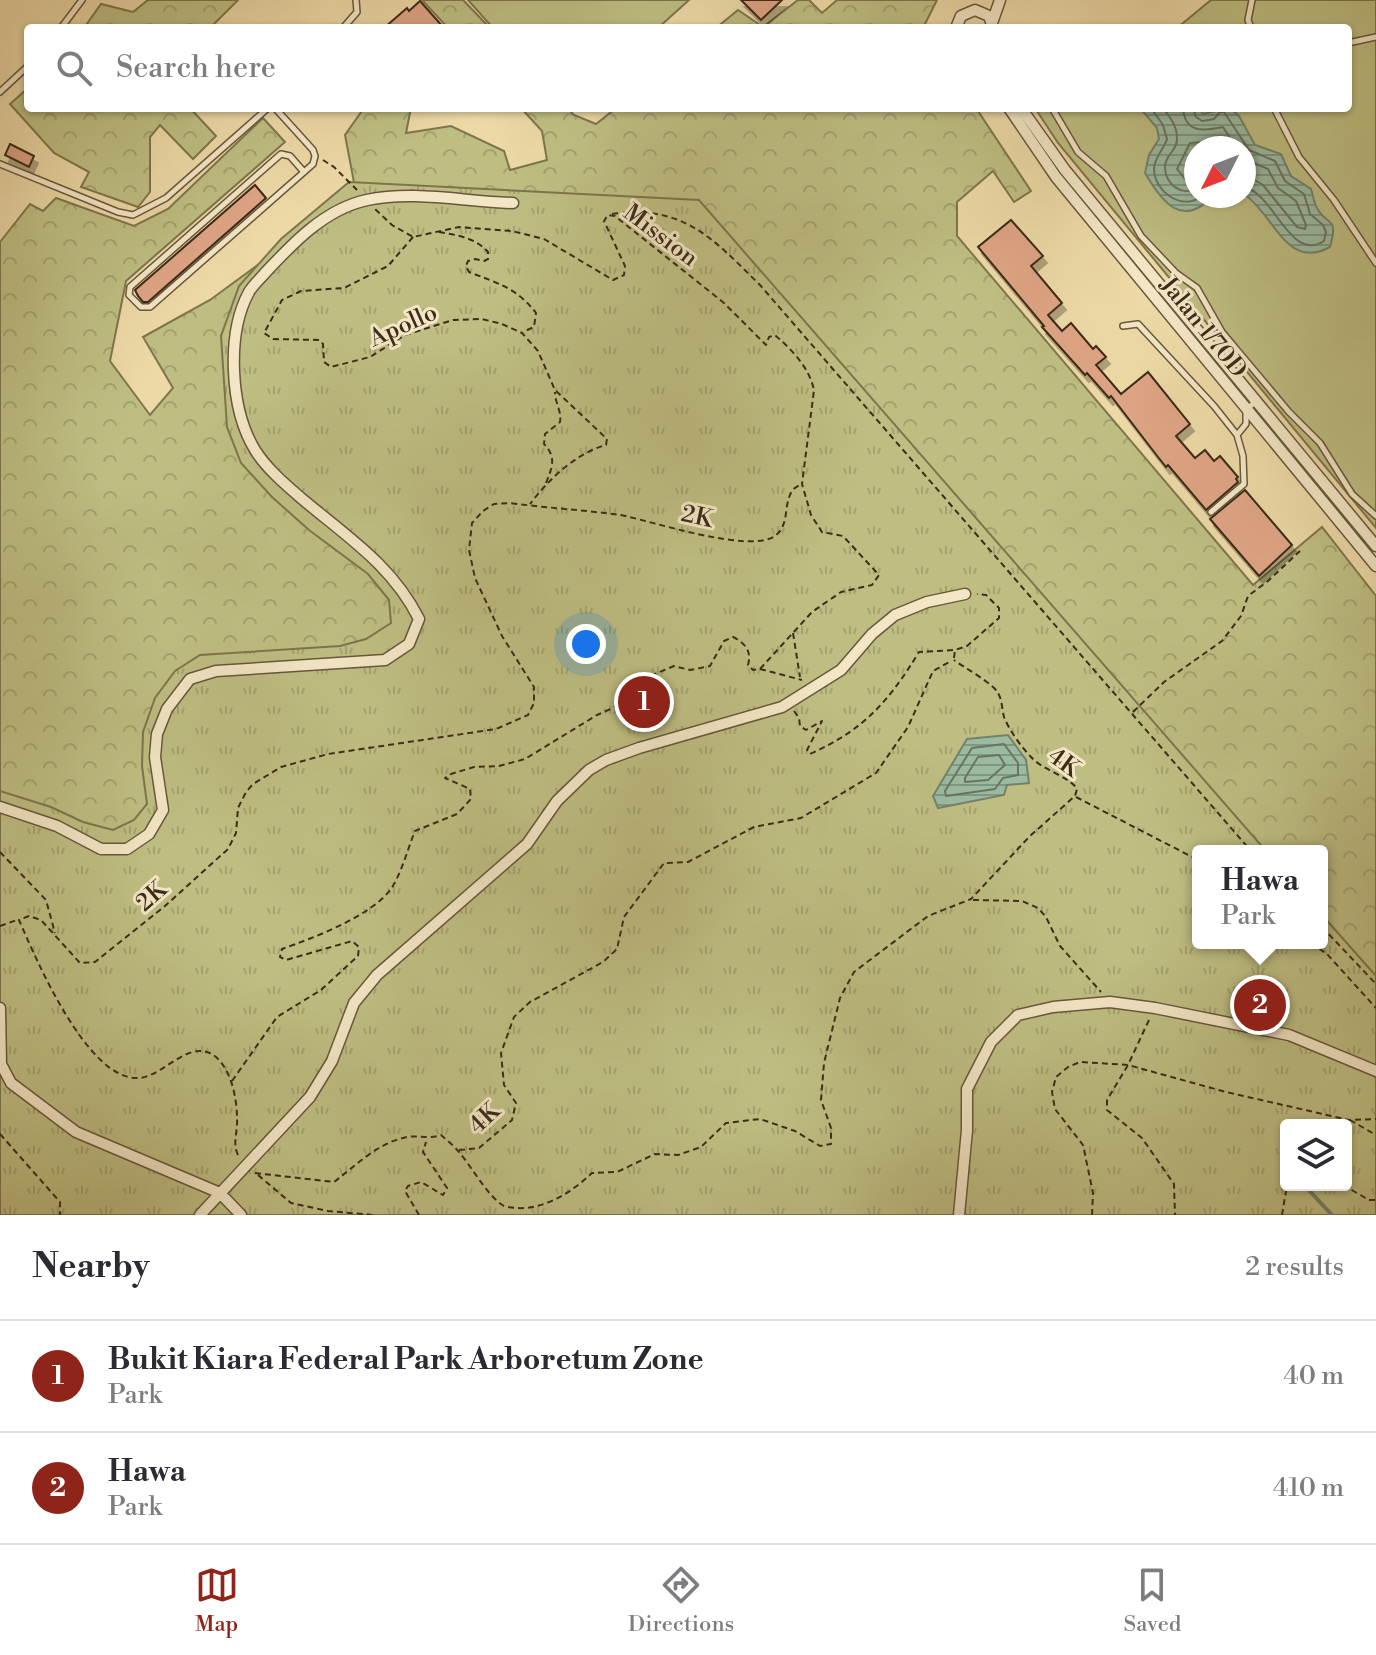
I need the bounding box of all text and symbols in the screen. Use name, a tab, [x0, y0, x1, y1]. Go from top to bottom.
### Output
search box	[24, 24, 1352, 112]
icon: search	[52, 46, 96, 90]
text: Search here	[116, 49, 276, 87]
north arrow	[1184, 136, 1256, 208]
street label: Mission	[617, 198, 704, 274]
street label: Jalan 1/70D	[1153, 270, 1253, 384]
street label: Apollo	[364, 298, 442, 355]
street label: 2K	[678, 499, 717, 535]
your location	[566, 624, 606, 664]
pin: 1	[618, 672, 670, 732]
street label: 4K	[1042, 741, 1086, 785]
popup	[1192, 845, 1328, 949]
text: Hawa	[1221, 862, 1299, 900]
street label: 2K	[130, 874, 174, 918]
text: Park	[1221, 900, 1275, 932]
pin: 2	[1234, 975, 1286, 1035]
street label: 4K	[463, 1096, 508, 1141]
map controls	[1280, 1119, 1352, 1191]
button: layers	[1280, 1119, 1352, 1191]
text: Nearby	[32, 1246, 150, 1288]
text: 2 results	[1245, 1251, 1344, 1283]
text: Bukit Kiara Federal Park Arboretum Zone	[108, 1341, 704, 1379]
text: 1	[52, 1360, 64, 1392]
text: 40 m	[1283, 1360, 1344, 1392]
text: Park	[108, 1379, 162, 1411]
text: Hawa	[108, 1453, 186, 1491]
text: 2	[50, 1472, 66, 1504]
text: 410 m	[1273, 1472, 1344, 1504]
text: Park	[108, 1491, 162, 1523]
tab: Map	[195, 1563, 239, 1638]
tab: Directions	[628, 1563, 734, 1638]
tab: Saved	[1124, 1563, 1181, 1638]

